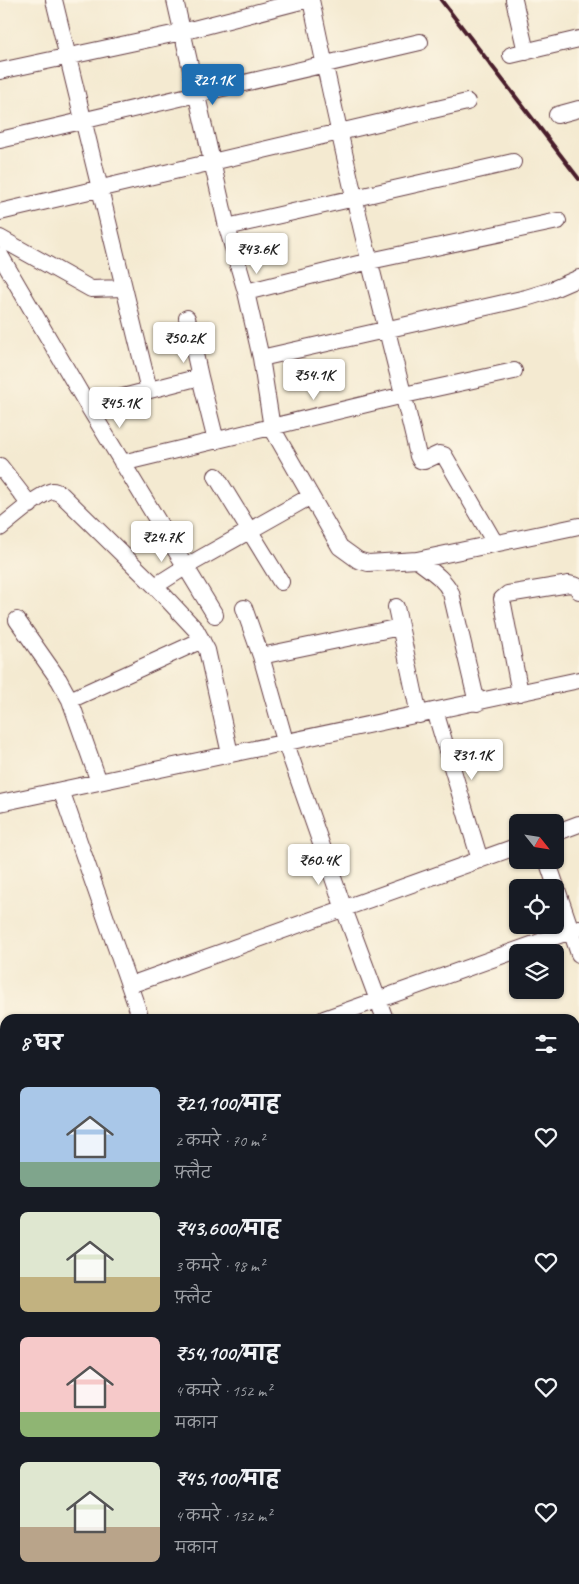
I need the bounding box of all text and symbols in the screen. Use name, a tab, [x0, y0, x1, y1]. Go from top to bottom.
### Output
pin: ₹21.1K	[172, 64, 254, 106]
text: ₹21.1K	[193, 70, 233, 90]
pin: ₹43.6K	[216, 232, 298, 275]
text: ₹43.6K	[237, 239, 277, 259]
pin: ₹50.2K	[143, 322, 225, 364]
text: ₹50.2K	[164, 328, 204, 348]
pin: ₹54.1K	[273, 358, 355, 401]
text: ₹54.1K	[294, 365, 334, 385]
pin: ₹45.1K	[79, 386, 161, 429]
text: ₹45.1K	[100, 393, 140, 413]
pin: ₹24.7K	[121, 520, 203, 563]
text: ₹24.7K	[142, 527, 182, 547]
pin: ₹31.1K	[431, 738, 513, 781]
text: ₹31.1K	[452, 745, 492, 765]
north arrow	[509, 814, 564, 869]
map controls	[509, 814, 564, 999]
pin: ₹60.4K	[278, 844, 360, 886]
text: ₹60.4K	[299, 850, 339, 870]
button: locate	[509, 879, 564, 934]
button: layers	[509, 944, 564, 999]
text: 8 घर	[20, 1030, 62, 1056]
icon: filters	[532, 1030, 560, 1058]
text: ₹21,100/माह	[175, 1090, 280, 1116]
icon: home	[60, 1107, 120, 1167]
icon: heart	[532, 1123, 560, 1151]
text: 2 कमरे · 70 m²	[175, 1131, 264, 1151]
text: फ़्लैट	[175, 1163, 211, 1183]
text: ₹43,600/माह	[175, 1215, 280, 1241]
icon: home	[60, 1232, 120, 1292]
icon: heart	[532, 1248, 560, 1276]
text: 3 कमरे · 98 m²	[175, 1256, 264, 1276]
text: फ़्लैट	[175, 1288, 211, 1308]
text: ₹54,100/माह	[175, 1340, 279, 1366]
icon: home	[60, 1357, 120, 1417]
icon: heart	[532, 1373, 560, 1401]
text: 4 कमरे · 152 m²	[175, 1381, 271, 1401]
text: मकान	[175, 1413, 217, 1433]
text: ₹45,100/माह	[175, 1465, 279, 1491]
icon: home	[60, 1482, 120, 1542]
icon: heart	[532, 1498, 560, 1526]
text: 4 कमरे · 132 m²	[175, 1506, 271, 1526]
text: मकान	[175, 1538, 217, 1558]

